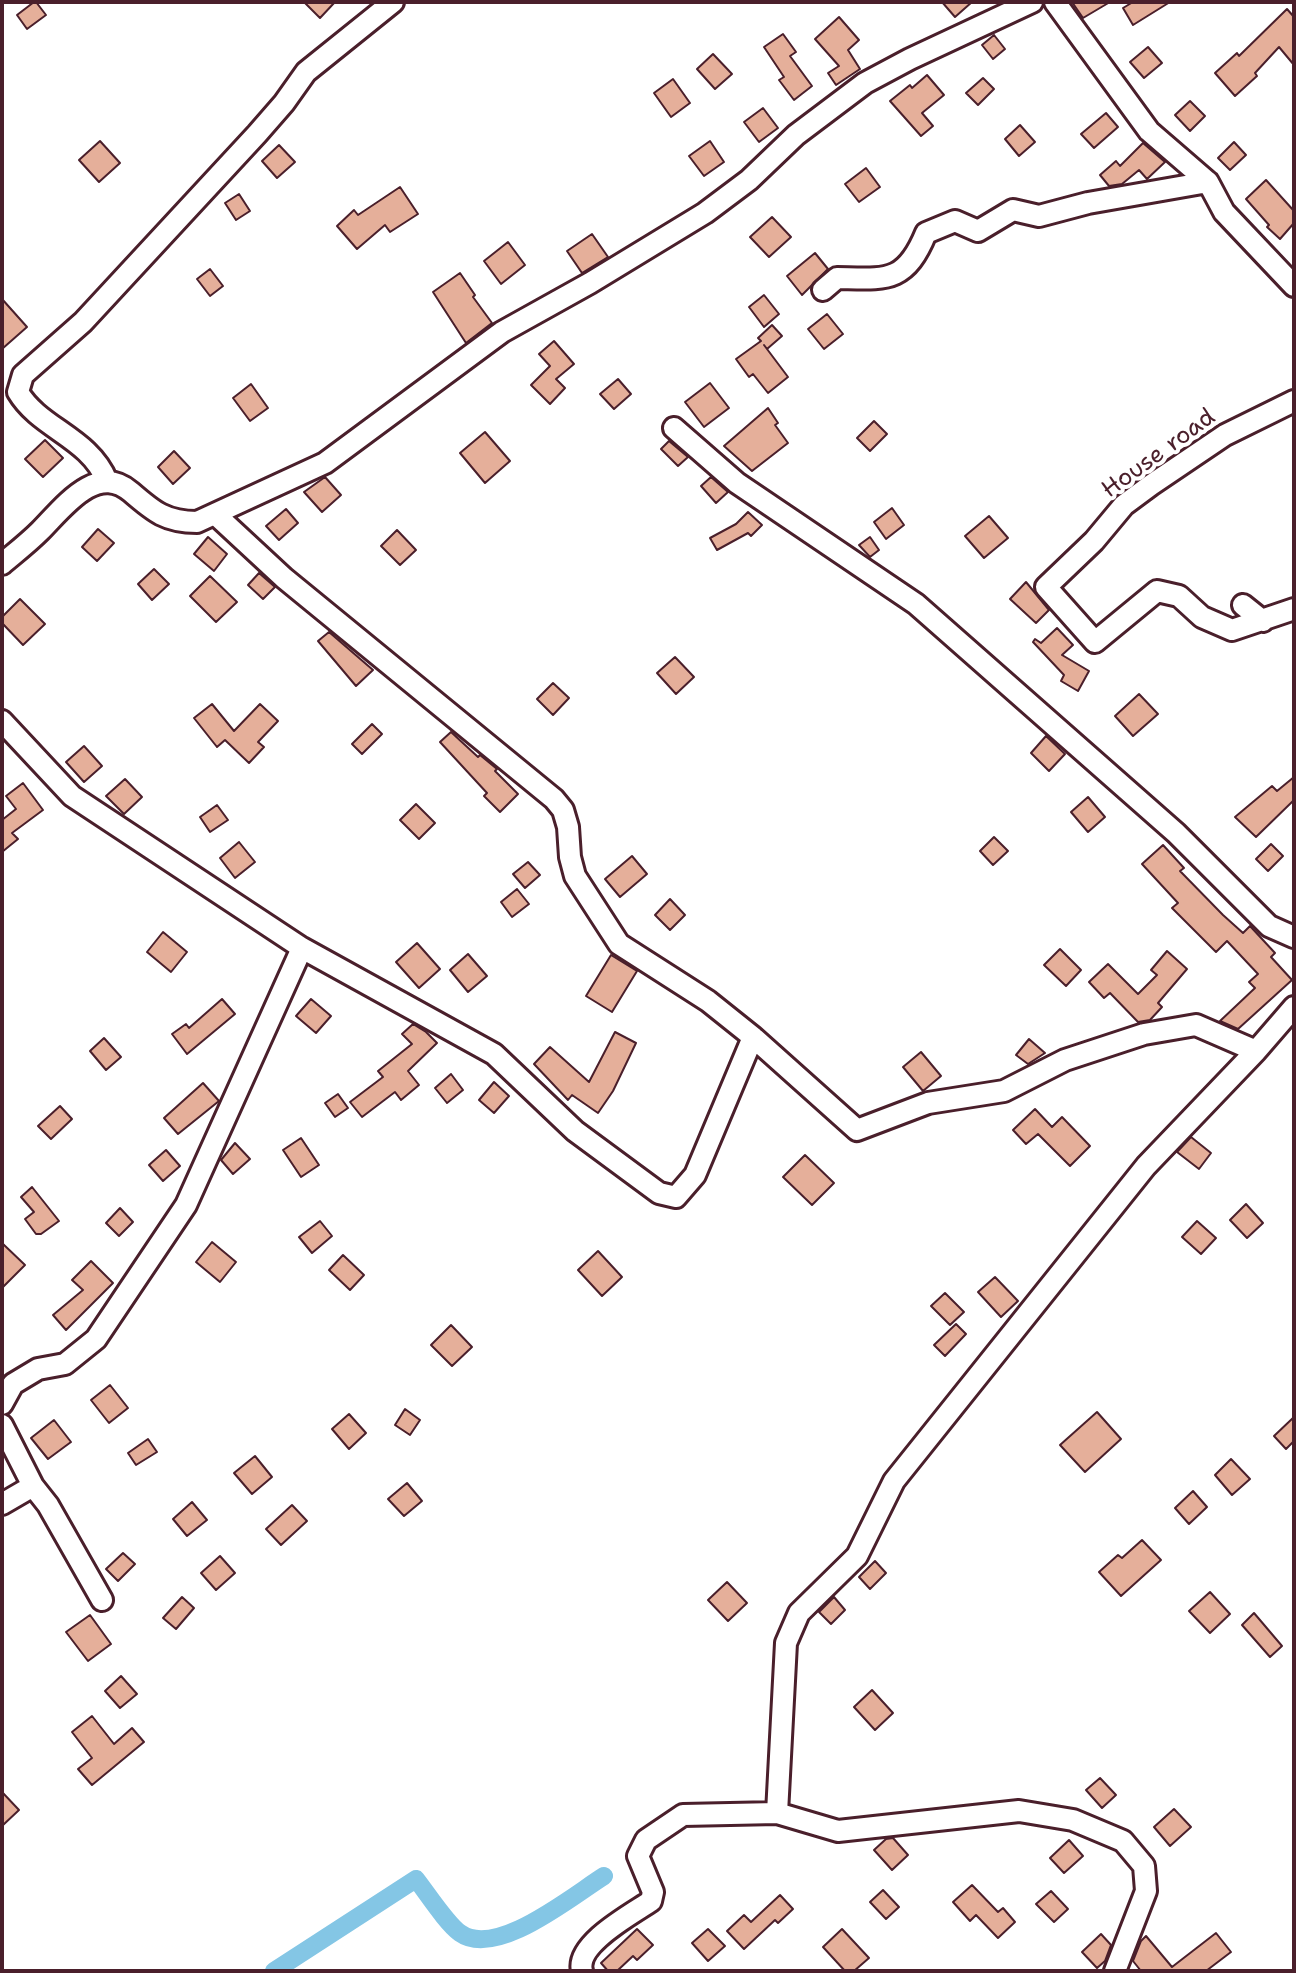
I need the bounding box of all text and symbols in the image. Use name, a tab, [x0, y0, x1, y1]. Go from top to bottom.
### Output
street label: House road	[1097, 403, 1221, 505]

